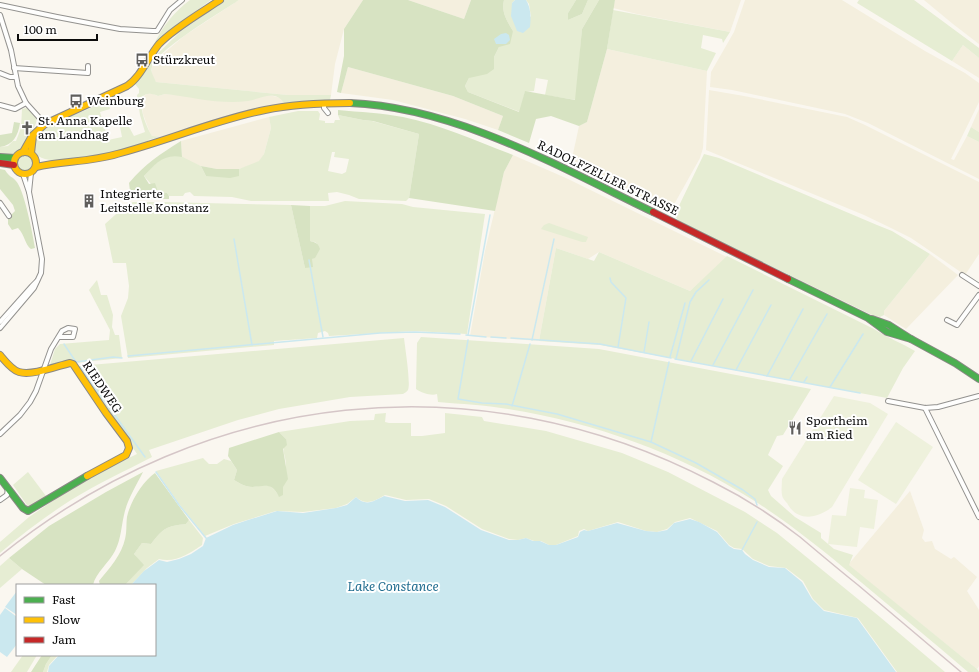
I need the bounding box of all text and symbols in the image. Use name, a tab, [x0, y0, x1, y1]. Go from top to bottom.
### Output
scale bar	[18, 16, 97, 42]
text: 100 m	[24, 20, 57, 38]
place label: Stürzkreut	[153, 50, 215, 68]
bus stop icon: Stürzkreut	[134, 52, 150, 68]
place label: Weinburg	[87, 91, 144, 109]
bus stop icon: Weinburg	[68, 93, 84, 109]
place label: St. Anna Kapelle am Landhag	[38, 111, 132, 143]
church icon: St. Anna Kapelle am Landhag	[19, 120, 35, 136]
street label: RADOLFZELLER STRASSE	[535, 135, 683, 219]
place label: Integrierte Leitstelle Konstanz	[100, 184, 209, 216]
building icon: Integrierte Leitstelle Konstanz	[81, 193, 97, 209]
street label: RIEDWEG	[79, 357, 127, 416]
place label: Sportheim am Ried	[806, 411, 868, 443]
restaurant icon: Sportheim am Ried	[787, 420, 803, 436]
water label: Lake Constance	[347, 576, 439, 595]
legend	[16, 584, 156, 656]
text: Fast	[52, 590, 76, 608]
text: Slow	[52, 610, 81, 628]
text: Jam	[52, 630, 77, 648]

